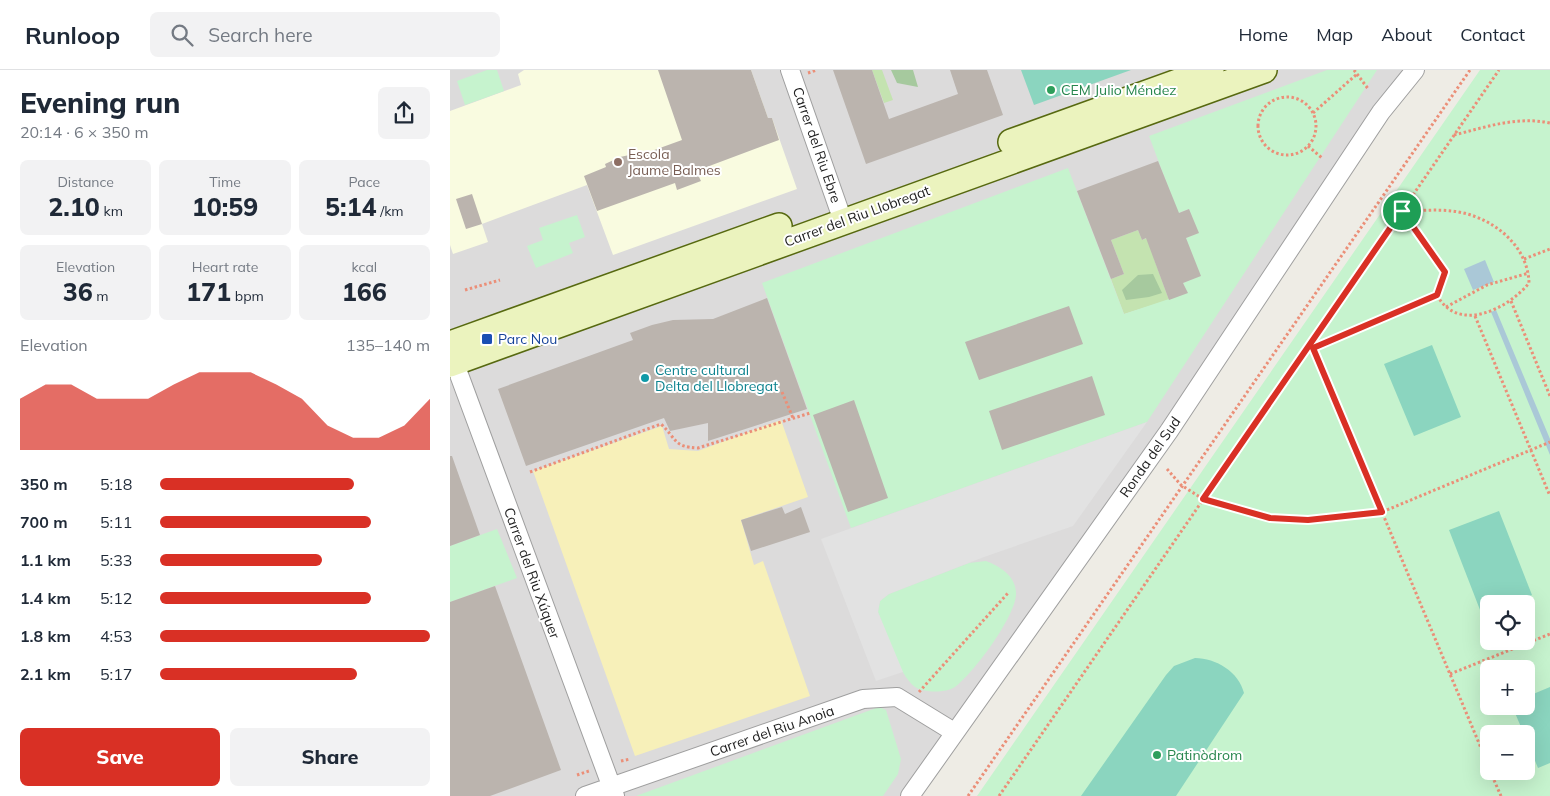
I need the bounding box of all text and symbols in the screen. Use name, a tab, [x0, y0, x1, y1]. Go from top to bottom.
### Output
search box	[150, 12, 500, 57]
text: Runloop	[25, 20, 120, 50]
icon: search	[168, 21, 196, 49]
text: Search here	[208, 23, 313, 47]
text: Home	[1238, 23, 1288, 46]
text: Map	[1316, 23, 1353, 46]
text: About	[1381, 23, 1432, 46]
text: Contact	[1460, 23, 1525, 46]
place label: CEM Julio Méndez	[1061, 81, 1177, 99]
marker: CEM Julio Méndez	[1045, 84, 1057, 96]
text: Evening run	[20, 85, 180, 120]
street label: Carrer del Riu Ebre	[789, 85, 845, 205]
button: share	[378, 87, 430, 139]
text: 20:14 · 6 × 350 m	[20, 122, 149, 142]
place label: Escola Jaume Balmes	[628, 145, 721, 179]
marker: Escola Jaume Balmes	[612, 156, 624, 168]
text: Distance	[57, 173, 114, 191]
text: Time	[209, 173, 241, 191]
text: Pace	[349, 173, 380, 191]
street label: Carrer del Riu Llobregat	[782, 181, 932, 251]
pin	[1381, 190, 1423, 232]
text: 2.10	[48, 191, 100, 222]
text: 10:59	[192, 191, 258, 222]
text: 5:14	[325, 191, 377, 222]
icon: arrive	[1388, 197, 1416, 225]
text: km	[100, 202, 123, 220]
text: /km	[377, 202, 404, 220]
text: Elevation	[56, 258, 115, 276]
text: Heart rate	[192, 258, 258, 276]
text: kcal	[352, 258, 377, 276]
text: 36	[63, 276, 93, 307]
text: 171	[186, 276, 231, 307]
text: 166	[342, 276, 387, 307]
text: m	[93, 287, 109, 305]
text: bpm	[231, 287, 264, 305]
place label: Parc Nou	[498, 330, 557, 348]
marker: Parc Nou	[480, 332, 494, 346]
text: Elevation	[20, 335, 88, 355]
text: 135–140 m	[346, 335, 430, 355]
place label: Centre cultural Delta del Llobregat	[655, 361, 778, 395]
marker: Centre cultural Delta del Llobregat	[639, 372, 651, 384]
street label: Ronda del Sud	[1116, 413, 1184, 501]
text: 350 m	[20, 474, 68, 494]
text: 5:18	[100, 474, 132, 494]
street label: Carrer del Riu Xúquer	[500, 505, 564, 642]
text: 700 m	[20, 512, 68, 532]
text: 5:11	[100, 512, 132, 532]
text: 1.1 km	[20, 550, 71, 570]
text: 5:33	[100, 550, 132, 570]
text: 1.4 km	[20, 588, 71, 608]
text: 5:12	[100, 588, 132, 608]
map controls	[1480, 595, 1535, 780]
button: locate	[1480, 595, 1535, 650]
text: 1.8 km	[20, 626, 71, 646]
text: 4:53	[100, 626, 132, 646]
button: +	[1480, 660, 1535, 715]
text: 2.1 km	[20, 664, 71, 684]
text: 5:17	[100, 664, 132, 684]
street label: Carrer del Riu Anoia	[708, 701, 836, 761]
button: −	[1480, 725, 1535, 780]
button: Save	[20, 728, 220, 786]
button: Share	[230, 728, 430, 786]
place label: Patinòdrom	[1167, 746, 1242, 764]
marker: Patinòdrom	[1151, 749, 1163, 761]

